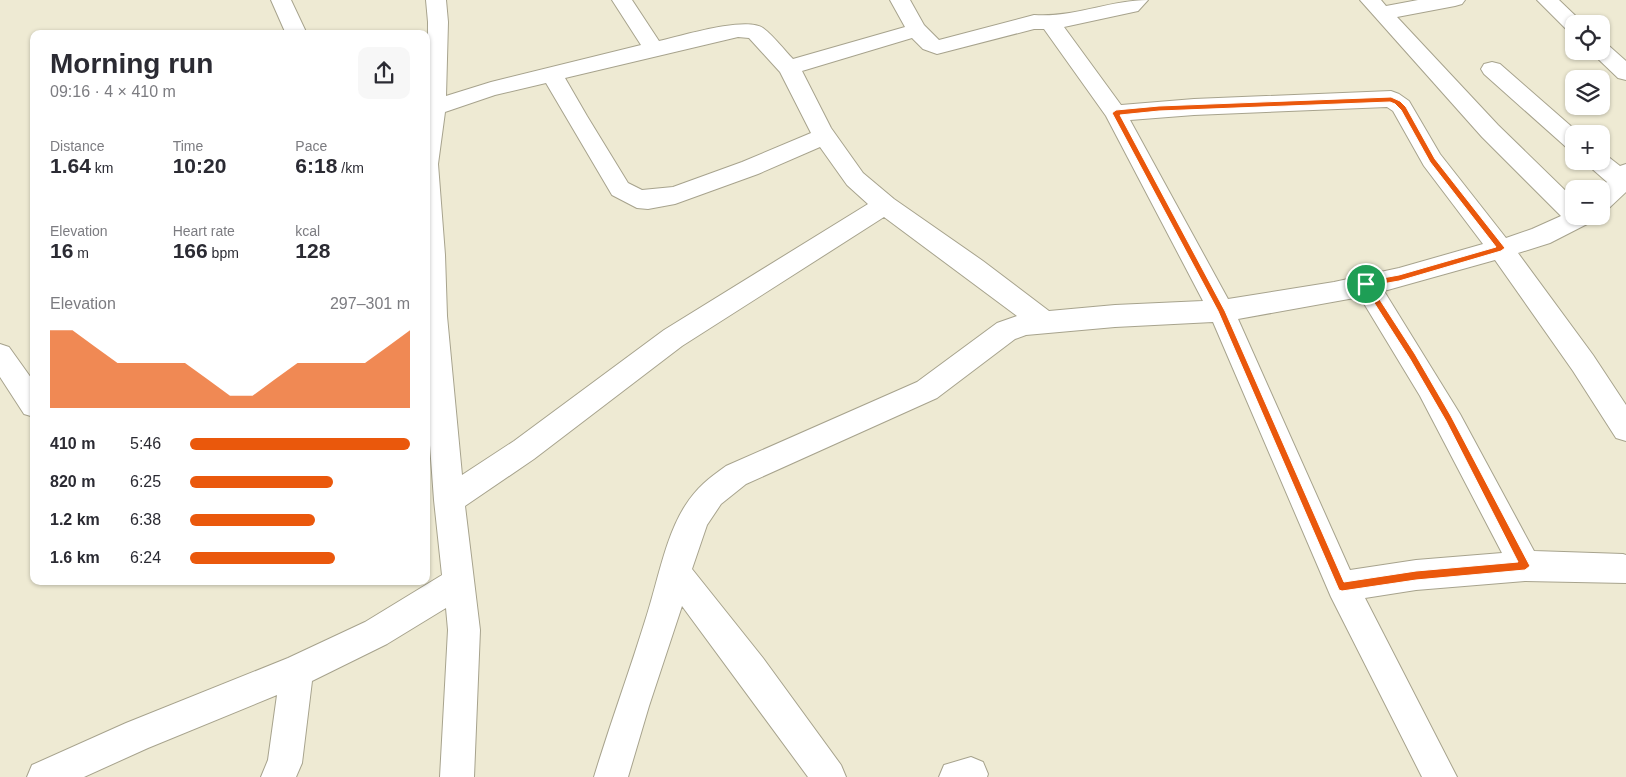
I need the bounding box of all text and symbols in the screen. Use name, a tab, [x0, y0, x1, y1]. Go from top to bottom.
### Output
map controls	[1565, 15, 1610, 225]
button: locate	[1565, 15, 1610, 60]
button: share	[358, 47, 410, 99]
text: Morning run	[50, 48, 213, 79]
button: layers	[1565, 70, 1610, 115]
text: 09:16 · 4 × 410 m	[50, 83, 176, 100]
button: +	[1565, 125, 1610, 170]
text: Distance	[50, 138, 104, 154]
text: Time	[173, 138, 203, 154]
text: Pace	[295, 138, 327, 154]
text: 1.64	[50, 154, 91, 177]
text: 10:20	[173, 154, 226, 177]
text: 6:18	[295, 154, 337, 177]
text: km	[91, 160, 113, 176]
text: /km	[337, 160, 364, 176]
button: −	[1565, 180, 1610, 225]
text: Elevation	[50, 223, 108, 239]
text: Heart rate	[173, 223, 235, 239]
text: kcal	[295, 223, 320, 239]
text: 16	[50, 239, 73, 262]
text: 166	[173, 239, 208, 262]
text: 128	[295, 239, 330, 262]
text: m	[73, 245, 89, 261]
text: bpm	[208, 245, 239, 261]
pin	[1345, 263, 1387, 305]
icon: arrive	[1352, 270, 1380, 298]
text: Elevation	[50, 295, 116, 312]
text: 297–301 m	[330, 295, 410, 312]
text: 410 m	[50, 435, 95, 452]
text: 5:46	[130, 435, 161, 452]
text: 820 m	[50, 473, 95, 490]
text: 6:25	[130, 473, 161, 490]
text: 1.2 km	[50, 511, 100, 528]
text: 6:38	[130, 511, 161, 528]
text: 1.6 km	[50, 549, 100, 566]
text: 6:24	[130, 549, 161, 566]

